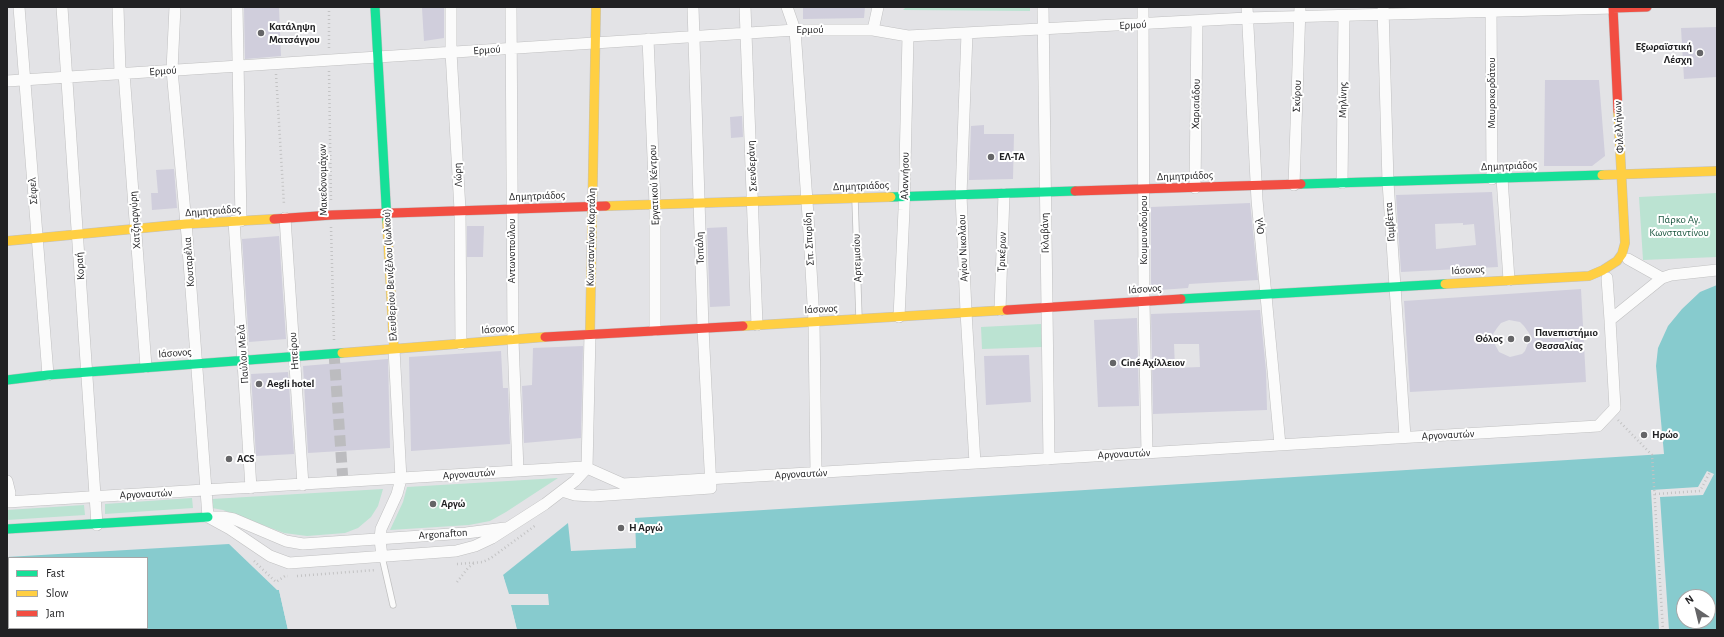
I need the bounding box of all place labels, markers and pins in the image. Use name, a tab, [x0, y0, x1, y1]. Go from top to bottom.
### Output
place label: Κατάληψη Ματσάγγου	[269, 20, 320, 46]
marker: Κατάληψη Ματσάγγου	[256, 28, 266, 38]
place label: Εξωραϊστική Λέσχη	[1635, 40, 1692, 66]
marker: Εξωραϊστική Λέσχη	[1695, 48, 1705, 58]
place label: ΕΛ-ΤΑ	[999, 150, 1025, 164]
marker: ΕΛ-ΤΑ	[986, 152, 996, 162]
place label: Πανεπιστήμιο Θεσσαλίας	[1535, 326, 1598, 352]
place label: Θόλος	[1475, 332, 1503, 346]
marker: Θόλος	[1506, 334, 1516, 344]
marker: Πανεπιστήμιο Θεσσαλίας	[1522, 334, 1532, 344]
place label: Ciné Αχίλλειον	[1121, 356, 1185, 370]
marker: Ciné Αχίλλειον	[1108, 358, 1118, 368]
place label: Aegli hotel	[267, 377, 314, 391]
marker: Aegli hotel	[254, 379, 264, 389]
place label: Ηρώο	[1652, 428, 1678, 442]
marker: Ηρώο	[1639, 430, 1649, 440]
place label: ACS	[237, 452, 255, 466]
marker: ACS	[224, 454, 234, 464]
place label: Αργώ	[441, 497, 465, 511]
marker: Αργώ	[428, 499, 438, 509]
place label: Η Αργώ	[629, 521, 663, 535]
marker: Η Αργώ	[616, 523, 626, 533]

